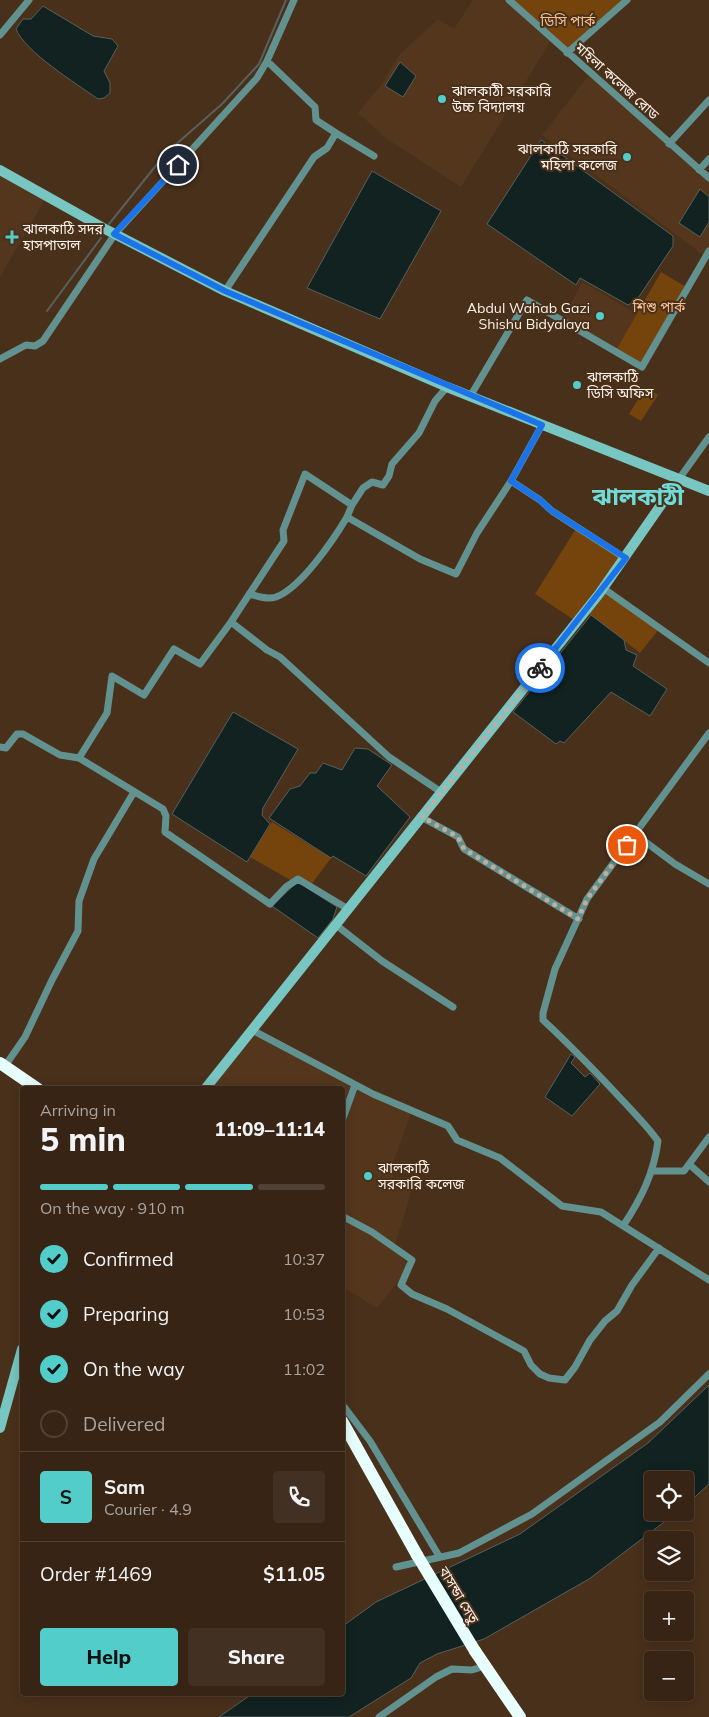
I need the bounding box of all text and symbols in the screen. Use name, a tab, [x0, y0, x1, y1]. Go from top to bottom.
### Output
park label: ডিসি পার্ক	[540, 12, 596, 30]
street label: মহিলা কলেজ রোড	[571, 38, 663, 124]
place label: ঝালকাঠী সরকারি উচ্চ বিদ্যালয়	[451, 82, 552, 116]
marker: ঝালকাঠী সরকারি উচ্চ বিদ্যালয়	[436, 93, 448, 105]
place label: ঝালকাঠি সরকারি মহিলা কলেজ	[517, 140, 618, 174]
pin	[157, 144, 199, 186]
icon: home	[164, 151, 192, 179]
marker: ঝালকাঠি সরকারি মহিলা কলেজ	[621, 151, 633, 163]
place label: ঝালকাঠি সদর হাসপাতাল	[22, 220, 104, 254]
marker: ঝালকাঠি সদর হাসপাতাল	[5, 230, 19, 244]
park label: শিশু পার্ক	[632, 298, 686, 316]
place label: Abdul Wahab Gazi Shishu Bidyalaya	[467, 299, 590, 333]
marker: Abdul Wahab Gazi Shishu Bidyalaya	[594, 310, 606, 322]
place label: ঝালকাঠি ডিসি অফিস	[586, 368, 654, 402]
marker: ঝালকাঠি ডিসি অফিস	[571, 379, 583, 391]
district label: ঝালকাঠী	[591, 481, 685, 511]
courier	[515, 643, 565, 693]
icon: bike	[526, 654, 554, 682]
pin	[606, 824, 648, 866]
icon: bag	[613, 831, 641, 859]
text: Arriving in	[40, 1100, 116, 1120]
text: 11:09–11:14	[214, 1117, 325, 1141]
text: 5 min	[40, 1119, 126, 1159]
place label: ঝালকাঠি সরকারি কলেজ	[377, 1159, 465, 1193]
marker: ঝালকাঠি সরকারি কলেজ	[362, 1170, 374, 1182]
text: On the way · 910 m	[40, 1198, 185, 1218]
icon: check	[40, 1245, 68, 1273]
text: Confirmed	[83, 1247, 174, 1271]
text: 10:37	[283, 1249, 325, 1269]
icon: check	[40, 1300, 68, 1328]
text: Preparing	[83, 1302, 169, 1326]
text: 10:53	[283, 1304, 325, 1324]
icon: check	[40, 1355, 68, 1383]
text: On the way	[83, 1357, 185, 1381]
text: 11:02	[283, 1359, 325, 1379]
text: Delivered	[83, 1412, 165, 1436]
button: phone	[273, 1471, 325, 1523]
map controls	[644, 1471, 694, 1701]
button: locate	[644, 1471, 694, 1521]
text: Sam	[104, 1475, 145, 1499]
text: S	[60, 1485, 72, 1509]
text: Courier · 4.9	[104, 1499, 192, 1519]
button: layers	[644, 1531, 694, 1581]
text: Order #1469	[40, 1562, 152, 1586]
text: $11.05	[263, 1562, 325, 1586]
street label: বাসন্ডা সেতু	[434, 1562, 484, 1628]
button: +	[644, 1591, 694, 1641]
button: Help	[40, 1628, 178, 1686]
button: Share	[188, 1628, 325, 1686]
button: −	[644, 1651, 694, 1701]

